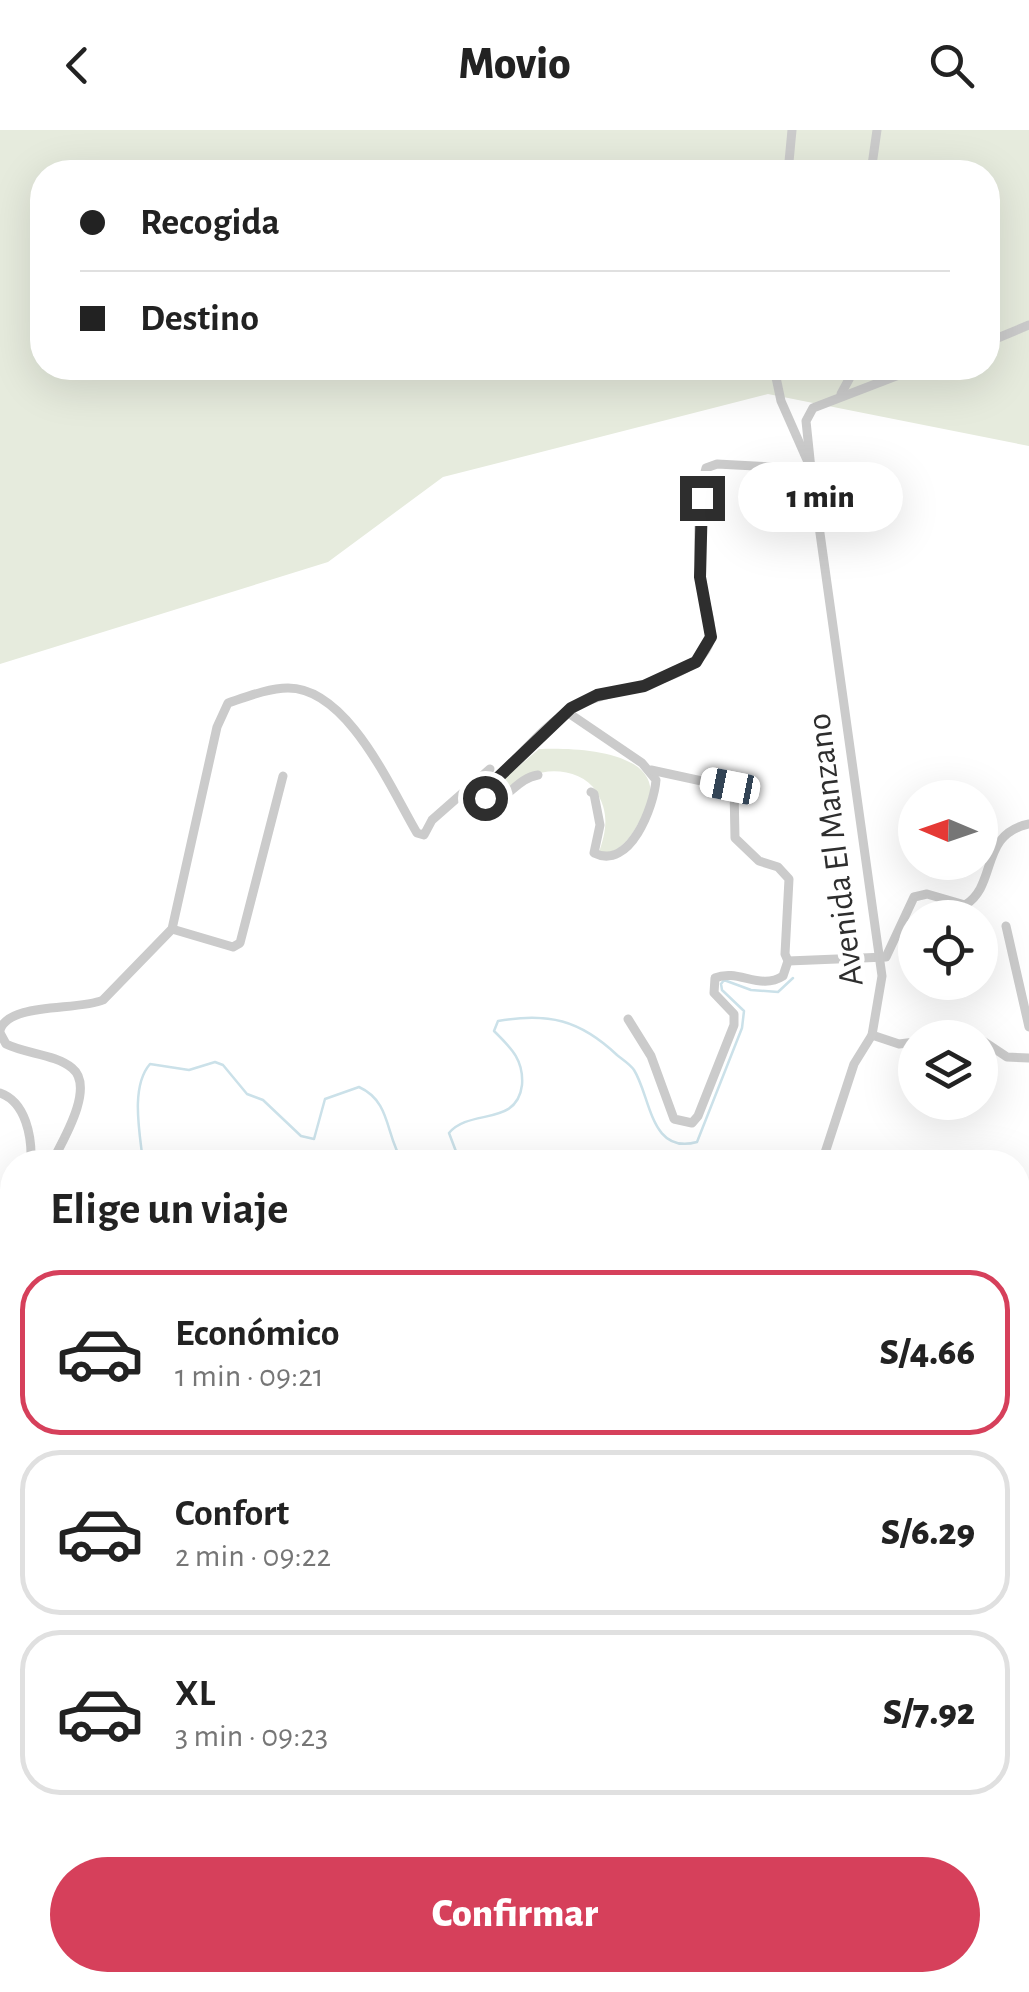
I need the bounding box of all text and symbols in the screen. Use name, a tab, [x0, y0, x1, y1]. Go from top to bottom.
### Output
icon: back	[50, 38, 105, 93]
icon: search	[924, 38, 979, 93]
text: Movio	[458, 42, 571, 87]
text: Recogida	[140, 204, 280, 242]
text: Destino	[140, 300, 259, 338]
callout: 1 min	[737, 463, 902, 533]
route end	[680, 476, 725, 521]
text: 1 min	[786, 481, 855, 513]
street label: Avenida El Manzano	[801, 711, 870, 988]
car	[698, 766, 762, 806]
route start	[463, 776, 508, 821]
north arrow	[898, 780, 998, 880]
map controls	[898, 780, 998, 1120]
button: locate	[898, 900, 998, 1000]
button: layers	[898, 1020, 998, 1120]
text: Elige un viaje	[50, 1187, 289, 1232]
icon: car	[55, 1308, 145, 1398]
text: Económico	[175, 1315, 339, 1353]
text: S/4.66	[880, 1334, 975, 1372]
text: 1 min · 09:21	[175, 1360, 324, 1392]
icon: car	[55, 1488, 145, 1578]
text: Confort	[175, 1495, 289, 1533]
text: S/6.29	[881, 1514, 975, 1552]
text: 2 min · 09:22	[175, 1540, 331, 1572]
icon: car	[55, 1668, 145, 1758]
text: XL	[175, 1675, 215, 1713]
text: S/7.92	[883, 1694, 975, 1732]
text: 3 min · 09:23	[175, 1720, 328, 1752]
button: Confirmar	[50, 1857, 980, 1972]

